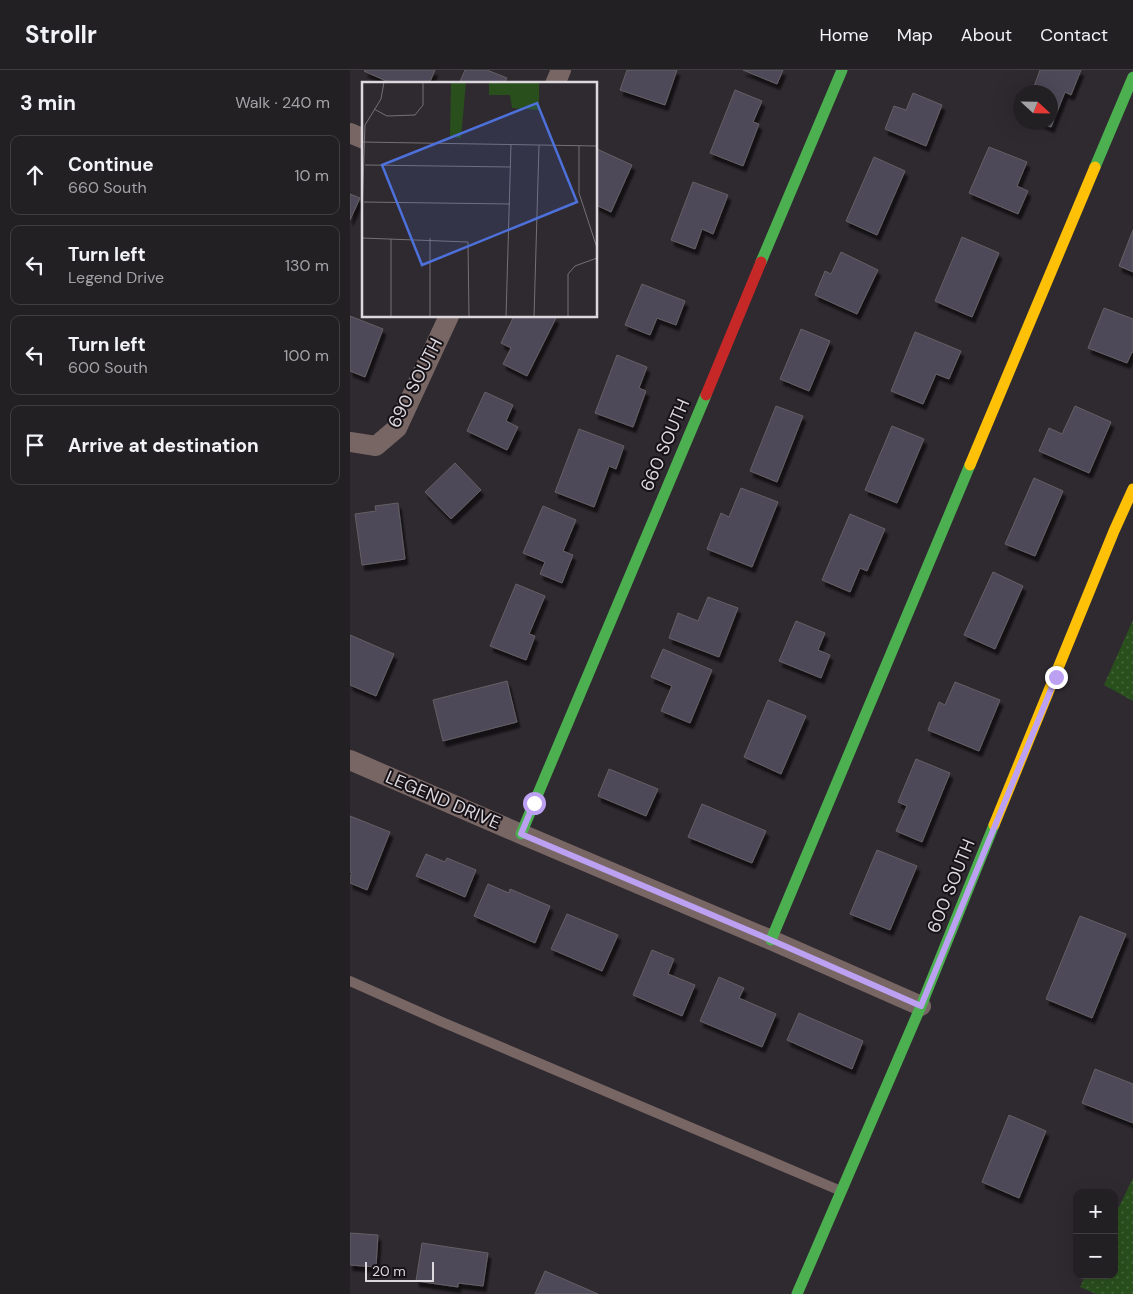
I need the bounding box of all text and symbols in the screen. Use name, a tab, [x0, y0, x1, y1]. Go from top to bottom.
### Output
text: Strollr	[25, 19, 97, 50]
text: Home	[819, 23, 869, 47]
text: Map	[897, 23, 933, 47]
text: About	[961, 23, 1012, 47]
text: Contact	[1040, 23, 1108, 47]
inset map	[362, 82, 598, 318]
north arrow	[1013, 85, 1058, 130]
text: 3 min	[20, 89, 76, 117]
text: Walk · 240 m	[235, 92, 330, 113]
text: Continue	[68, 152, 154, 177]
icon: ahead	[21, 161, 49, 189]
text: 10 m	[295, 165, 329, 186]
text: 660 South	[68, 177, 147, 198]
text: Turn left	[68, 242, 146, 267]
icon: left	[21, 251, 49, 279]
text: 130 m	[285, 255, 329, 276]
text: Legend Drive	[68, 267, 164, 288]
text: Turn left	[68, 332, 146, 357]
street label: 690 SOUTH	[382, 334, 448, 432]
icon: left	[21, 341, 49, 369]
text: 100 m	[284, 345, 329, 366]
text: 600 South	[68, 357, 148, 378]
street label: 660 SOUTH	[635, 395, 695, 495]
icon: arrive	[21, 431, 49, 459]
text: Arrive at destination	[68, 433, 259, 458]
route end	[1045, 666, 1068, 689]
street label: LEGEND DRIVE	[382, 765, 504, 835]
route start	[523, 792, 546, 815]
street label: 600 SOUTH	[921, 836, 981, 936]
map controls	[1073, 1189, 1118, 1279]
button: +	[1073, 1189, 1118, 1234]
button: −	[1073, 1234, 1118, 1279]
scale bar	[365, 1259, 434, 1282]
text: 20 m	[372, 1262, 406, 1280]

